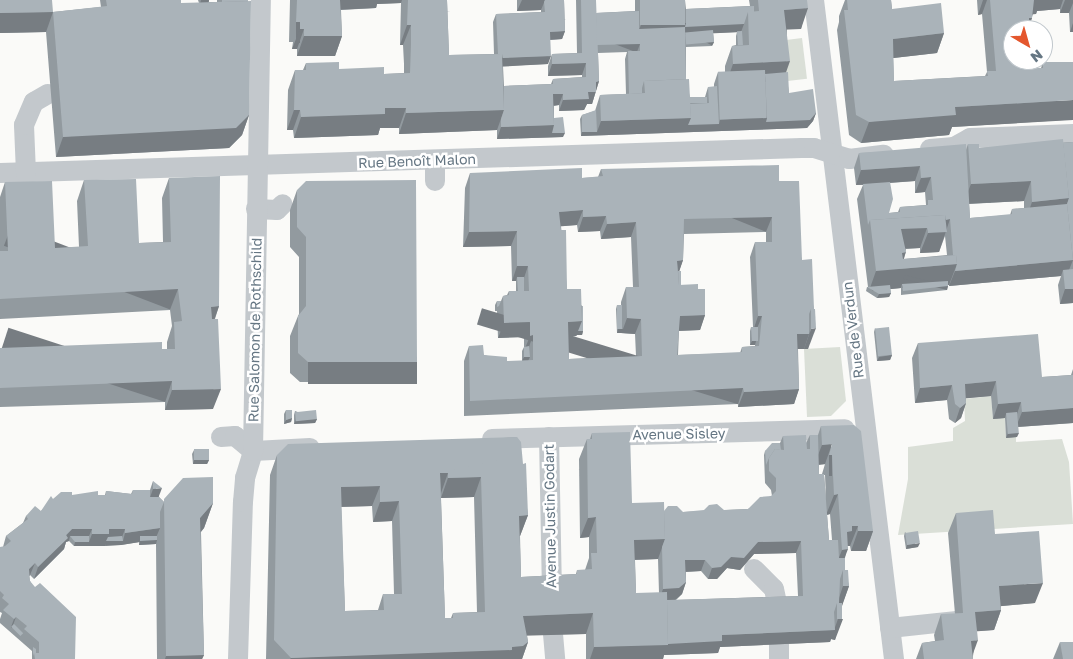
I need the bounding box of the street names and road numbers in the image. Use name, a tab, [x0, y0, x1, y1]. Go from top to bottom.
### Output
street label: Rue Benoît Malon	[358, 151, 476, 171]
street label: Rue Salomon de Rothschild	[245, 238, 265, 422]
street label: Rue de Verdun	[839, 281, 867, 379]
street label: Avenue Sisley	[632, 425, 726, 443]
street label: Avenue Justin Godart	[540, 444, 560, 588]

